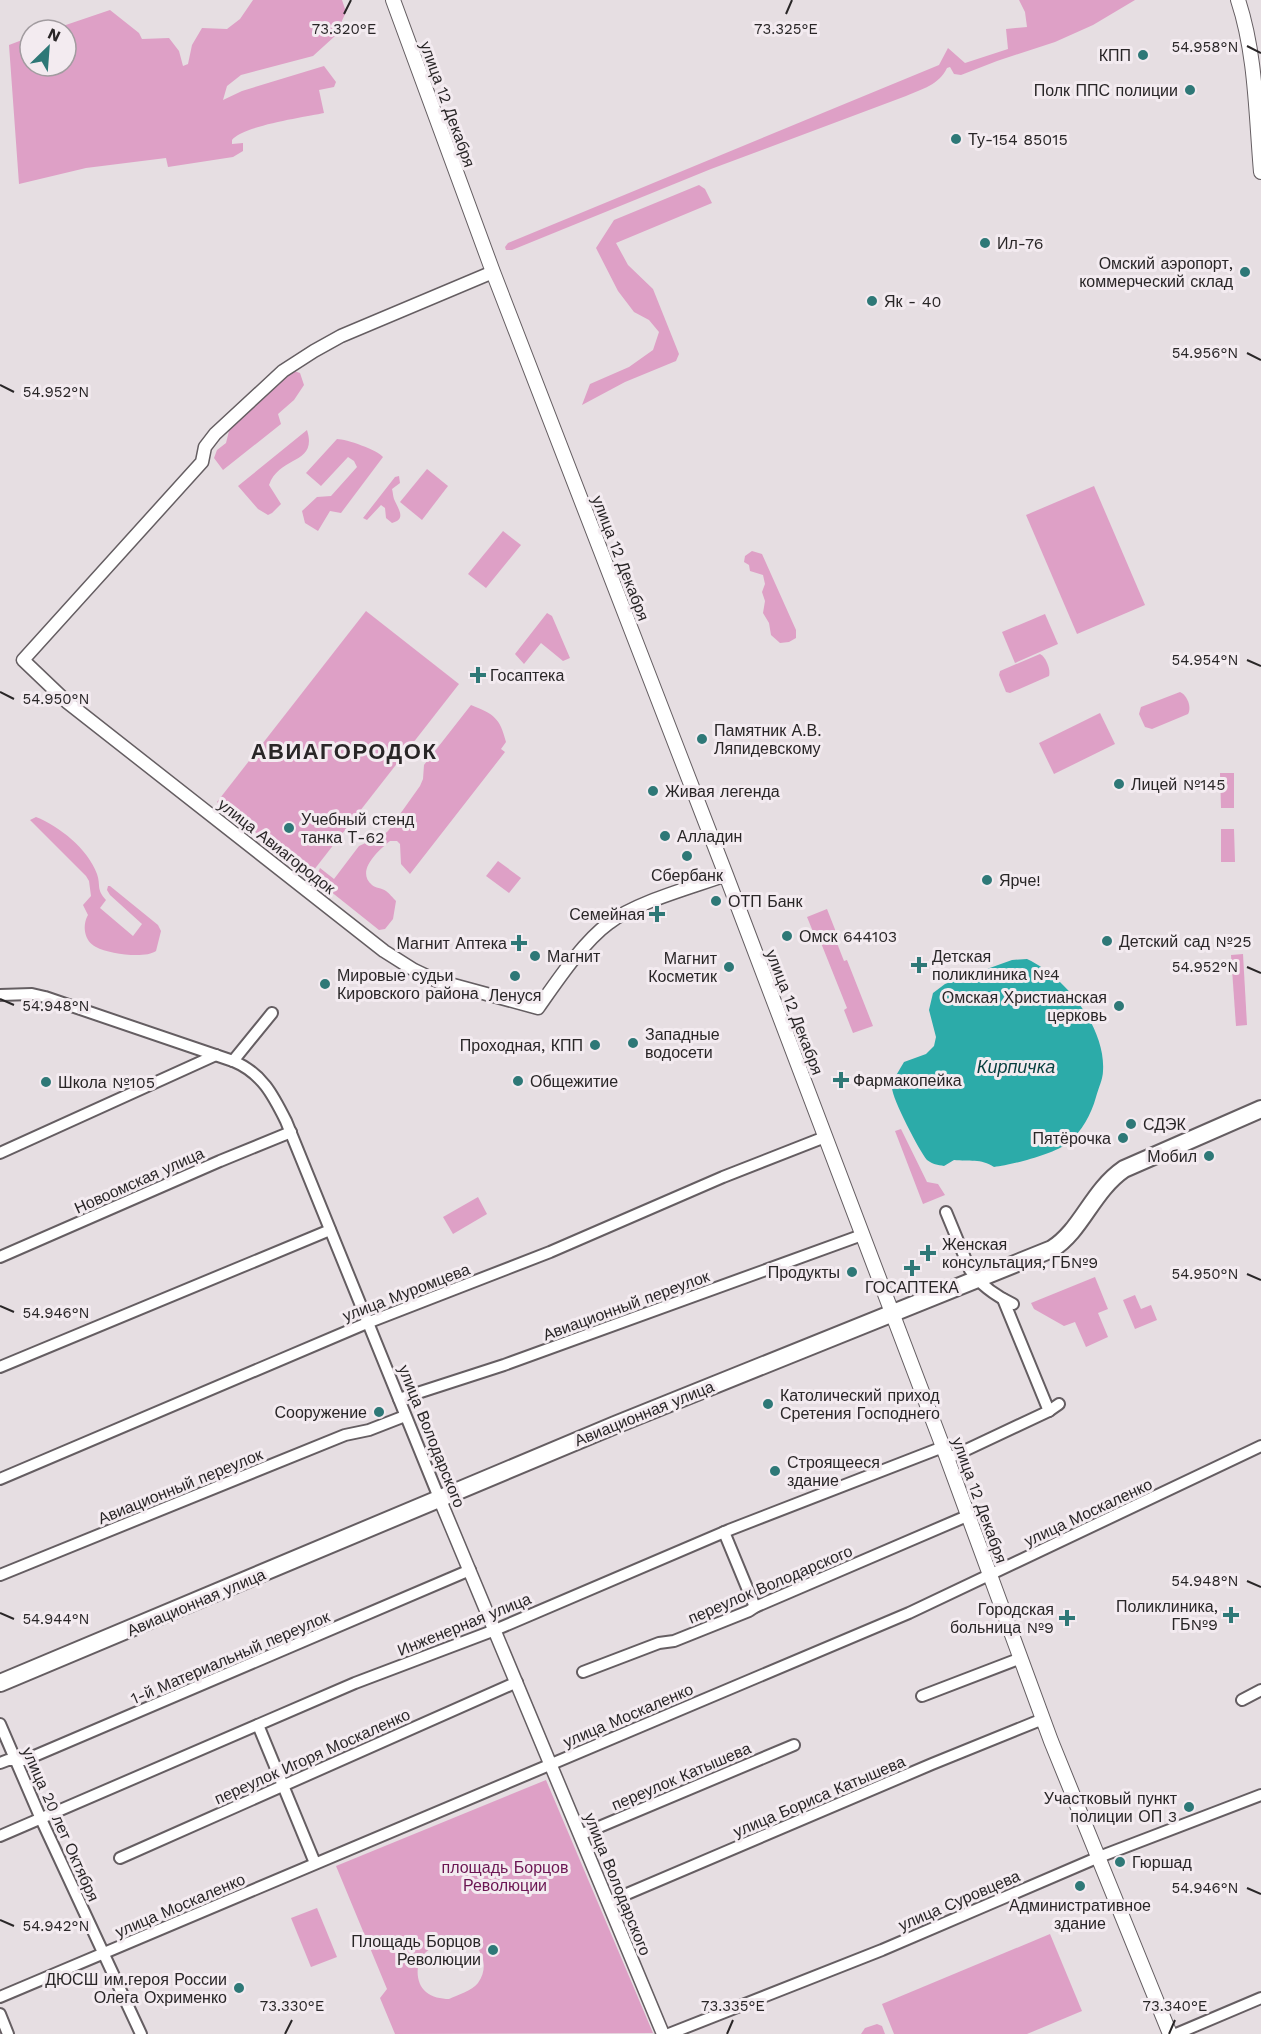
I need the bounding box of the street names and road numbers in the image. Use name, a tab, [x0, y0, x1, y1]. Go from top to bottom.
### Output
street label: улица 12 Декабря	[416, 39, 479, 170]
street label: улица 12 Декабря	[588, 493, 653, 624]
street label: улица Авиагородок	[214, 795, 340, 899]
street label: улица 12 Декабря	[762, 947, 827, 1078]
street label: Новоомская улица	[71, 1143, 207, 1218]
street label: улица Муромцева	[340, 1259, 473, 1325]
street label: Авиационный переулок	[540, 1266, 713, 1344]
street label: улица Володарского	[394, 1362, 469, 1510]
street label: Авиационная улица	[572, 1377, 717, 1450]
street label: улица 12 Декабря	[948, 1435, 1011, 1566]
street label: Авиационный переулок	[95, 1444, 266, 1528]
street label: улица Москаленко	[1021, 1474, 1155, 1550]
street label: переулок Володарского	[685, 1541, 855, 1628]
street label: Авиационная улица	[124, 1565, 268, 1640]
street label: Инженерная улица	[395, 1589, 534, 1660]
street label: 1-й Материальный переулок	[128, 1606, 333, 1708]
street label: улица Москаленко	[560, 1679, 696, 1751]
street label: переулок Игоря Москаленко	[211, 1705, 413, 1808]
street label: переулок Катышева	[609, 1739, 754, 1814]
street label: улица 20 лет Октября	[18, 1744, 103, 1904]
street label: улица Бориса Катышева	[730, 1752, 908, 1841]
street label: улица Володарского	[580, 1810, 655, 1958]
street label: улица Суровцева	[896, 1866, 1023, 1935]
street label: улица Москаленко	[112, 1869, 248, 1941]

